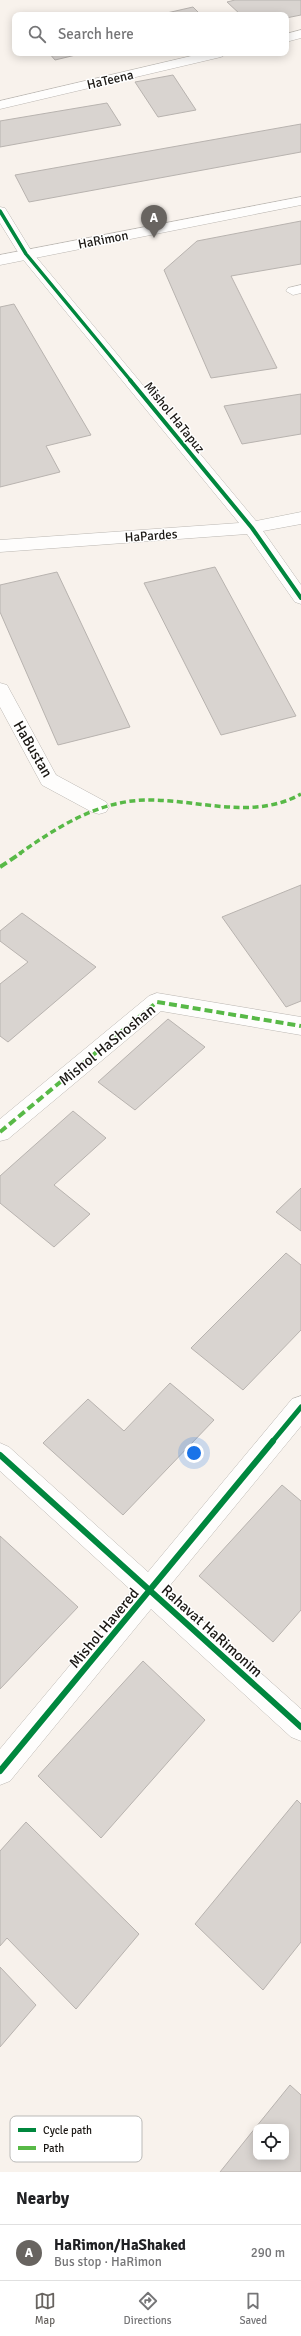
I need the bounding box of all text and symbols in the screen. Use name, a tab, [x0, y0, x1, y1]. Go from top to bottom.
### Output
search box	[12, 12, 289, 56]
icon: search	[26, 23, 48, 45]
text: Search here	[58, 25, 134, 43]
street label: HaTeena	[85, 67, 135, 93]
pin: A	[141, 205, 167, 238]
street label: HaRimon	[77, 227, 130, 253]
street label: Mishol HaTapuz	[140, 379, 208, 457]
street label: HaPardes	[124, 526, 178, 546]
street label: HaBustan	[10, 717, 56, 781]
street label: Mishol HaShoshan	[55, 1001, 159, 1089]
your location	[184, 1443, 204, 1463]
street label: Rahavat HaRimonim	[158, 1581, 266, 1681]
street label: Mishol Havered	[65, 1584, 143, 1672]
legend	[10, 2116, 142, 2162]
text: Cycle path	[43, 2124, 92, 2137]
map controls	[253, 2124, 289, 2160]
button: locate	[253, 2124, 289, 2160]
text: Path	[43, 2142, 64, 2155]
text: Nearby	[16, 2188, 69, 2209]
text: HaRimon/HaShaked	[54, 2236, 186, 2254]
text: A	[25, 2245, 33, 2261]
text: 290 m	[251, 2245, 285, 2261]
text: Bus stop · HaRimon	[54, 2254, 162, 2270]
tab: Map	[34, 2290, 56, 2327]
tab: Directions	[124, 2290, 172, 2327]
tab: Saved	[239, 2290, 267, 2327]

